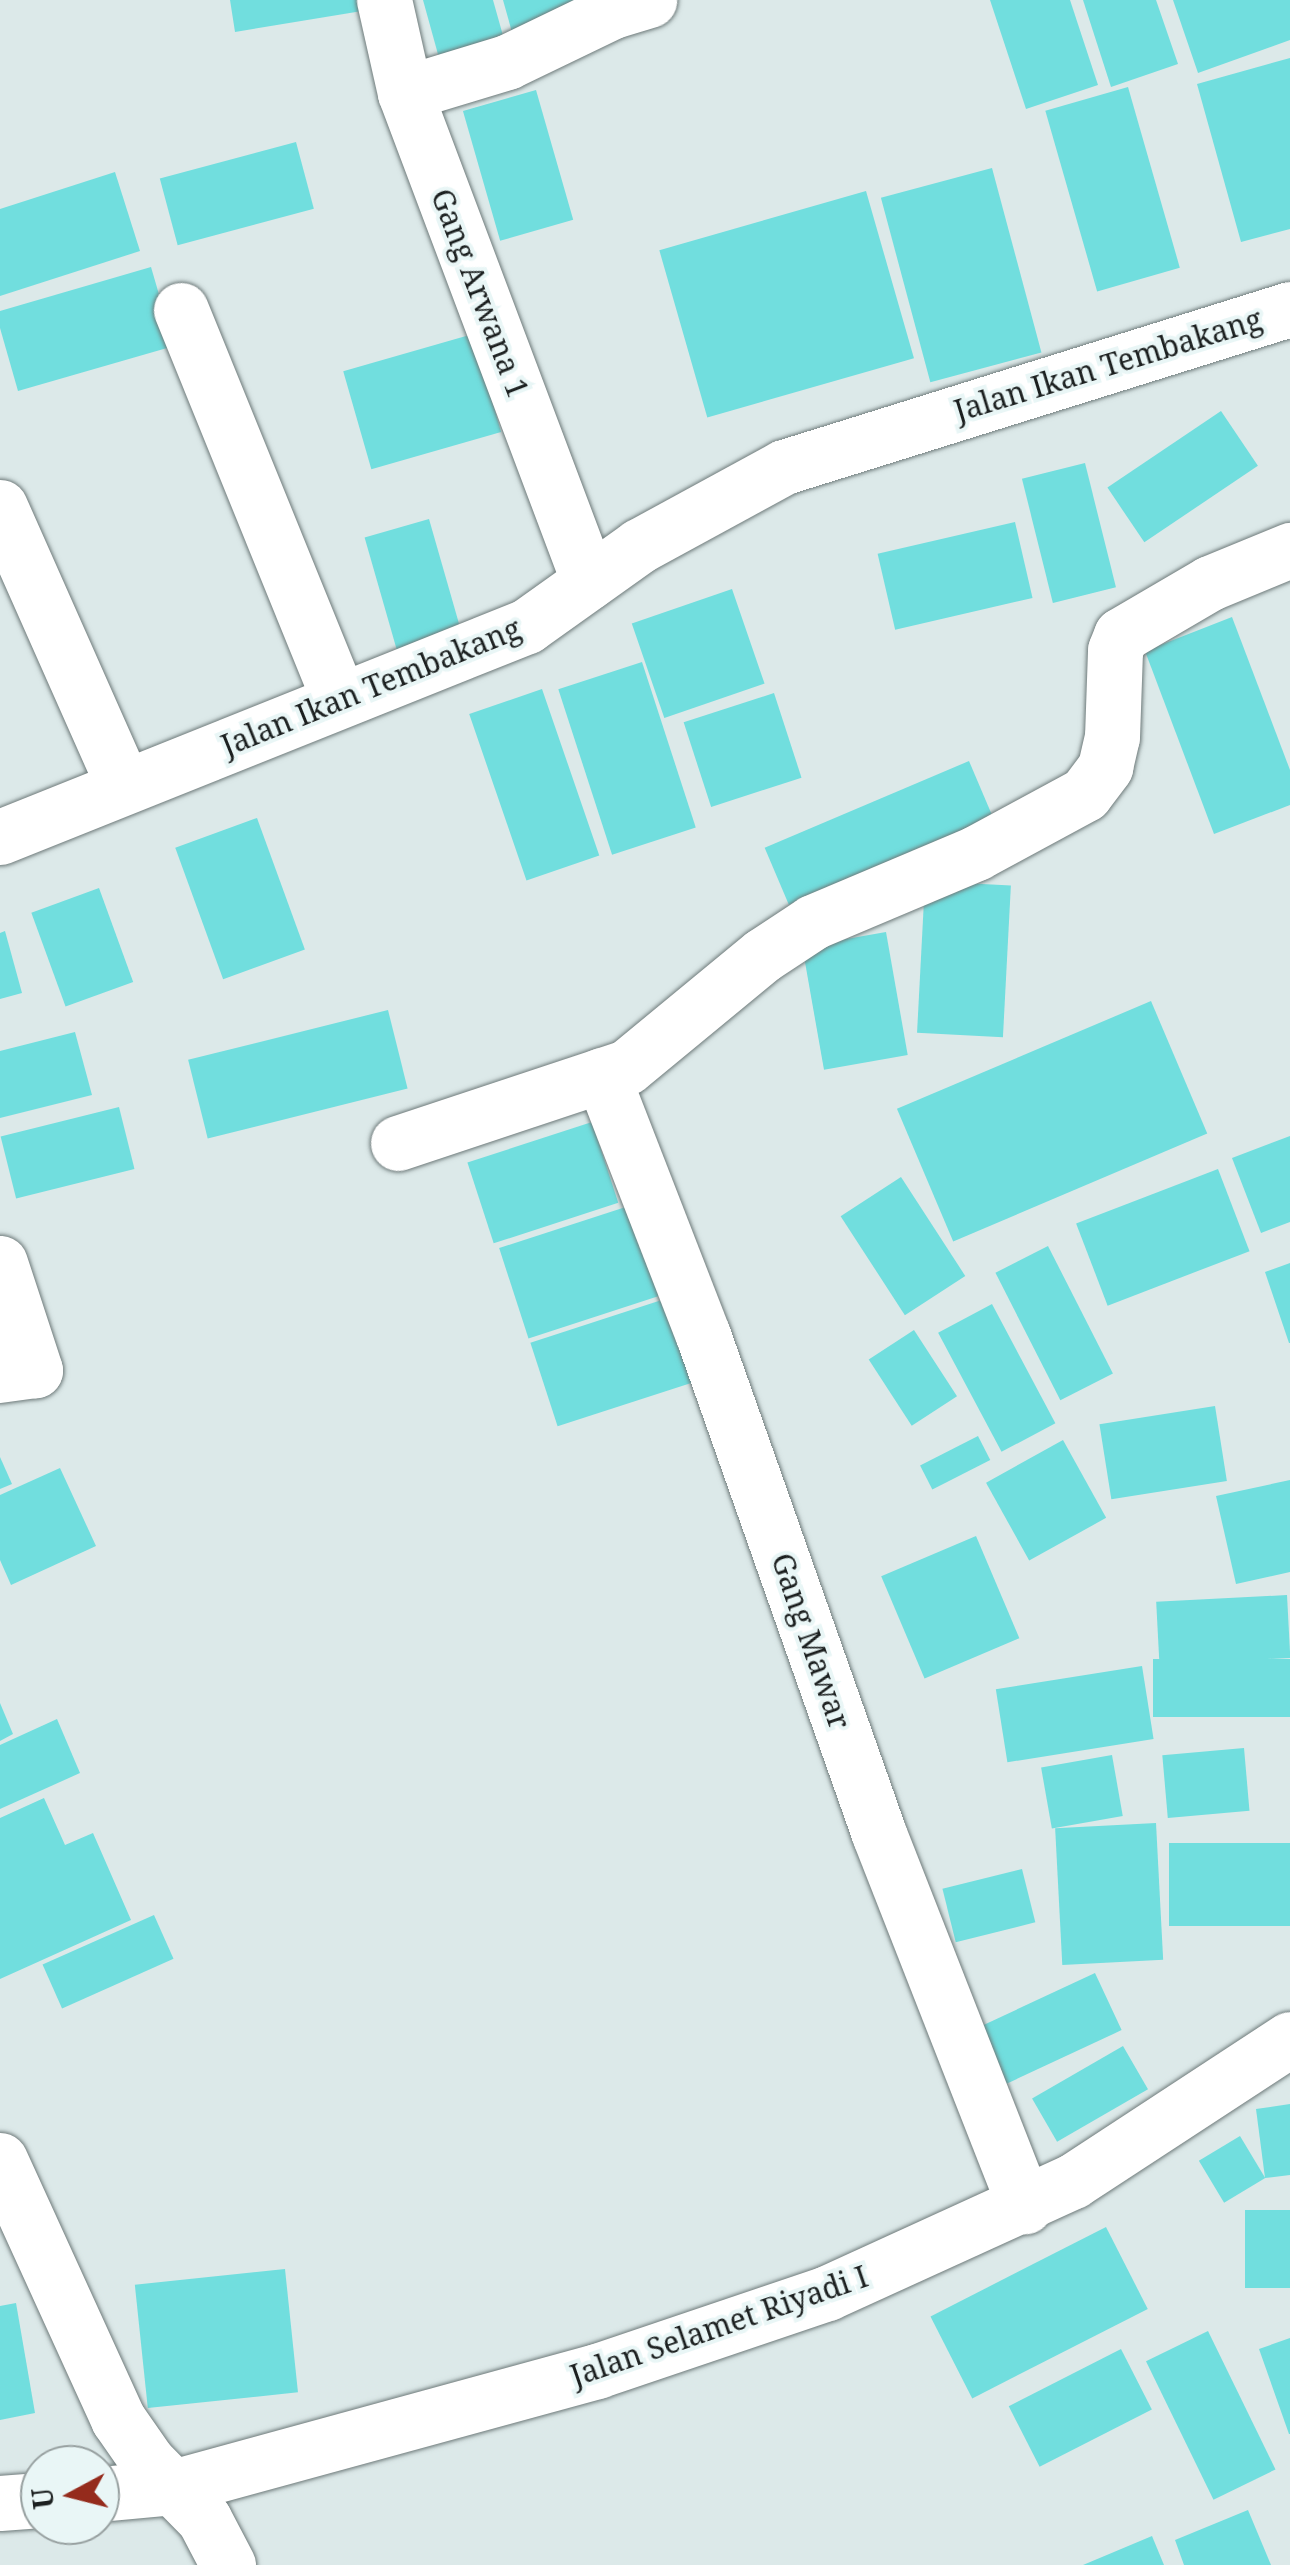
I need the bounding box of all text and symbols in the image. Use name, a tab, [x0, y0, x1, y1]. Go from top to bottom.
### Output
street label: Gang Arwana 1	[424, 184, 536, 402]
street label: Jalan Ikan Tembakang	[950, 301, 1266, 429]
street label: Jalan Ikan Tembakang	[216, 610, 526, 764]
street label: Gang Mawar	[764, 1548, 858, 1734]
street label: Jalan Selamet Riyadi I	[566, 2258, 872, 2394]
north arrow	[20, 2445, 120, 2545]
text: U	[22, 2486, 62, 2511]

